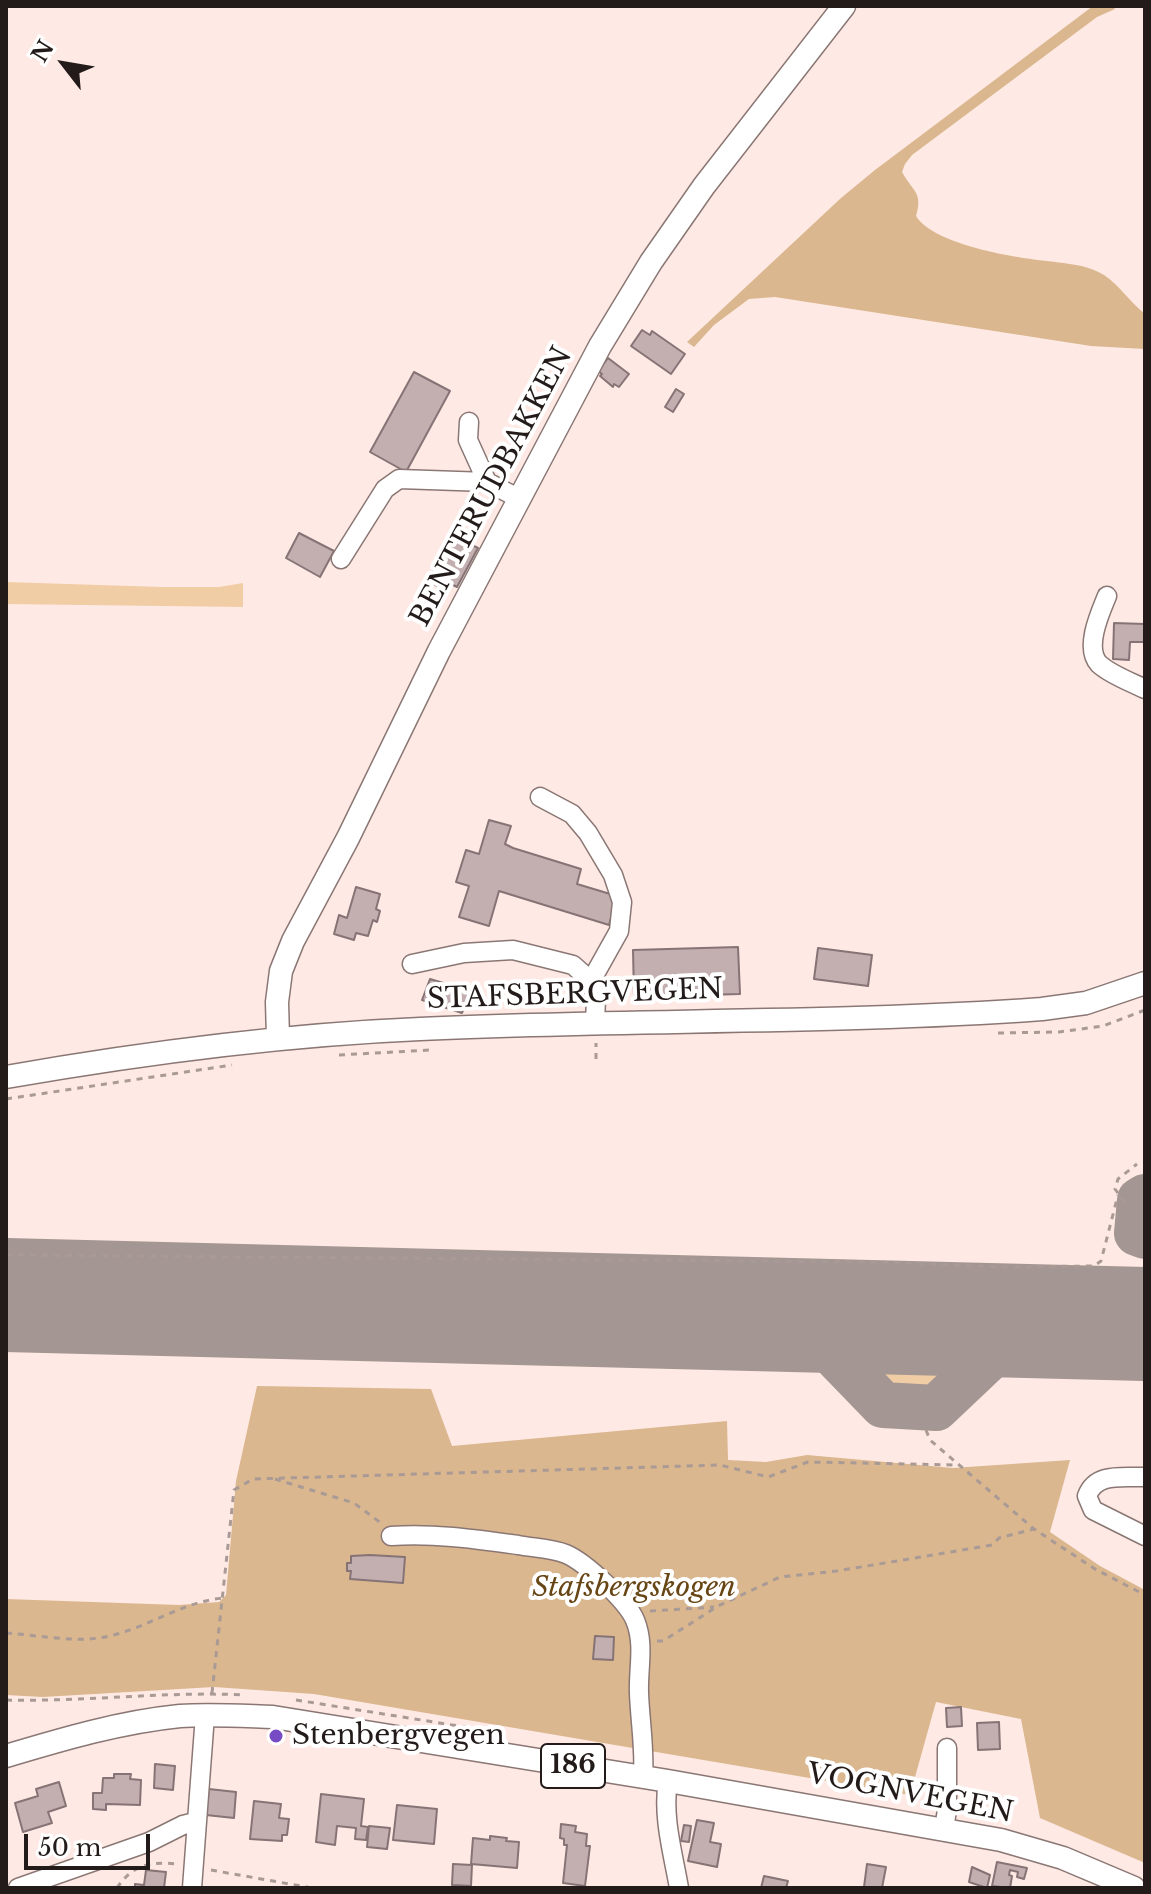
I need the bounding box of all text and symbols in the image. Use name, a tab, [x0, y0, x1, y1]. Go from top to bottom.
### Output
north arrow	[24, 24, 104, 104]
text: N	[26, 36, 60, 67]
street label: BENTERUDBAKKEN	[404, 342, 580, 632]
street label: STAFSBERGVEGEN	[426, 973, 724, 1017]
park label: Stafsbergskogen	[532, 1571, 736, 1605]
place label: Stenbergvegen	[292, 1719, 505, 1753]
marker: Stenbergvegen	[267, 1727, 285, 1745]
road number: 186	[541, 1744, 605, 1788]
street label: VOGNVEGEN	[804, 1758, 1016, 1830]
scale bar	[28, 1818, 154, 1868]
text: 50 m	[38, 1833, 101, 1862]

